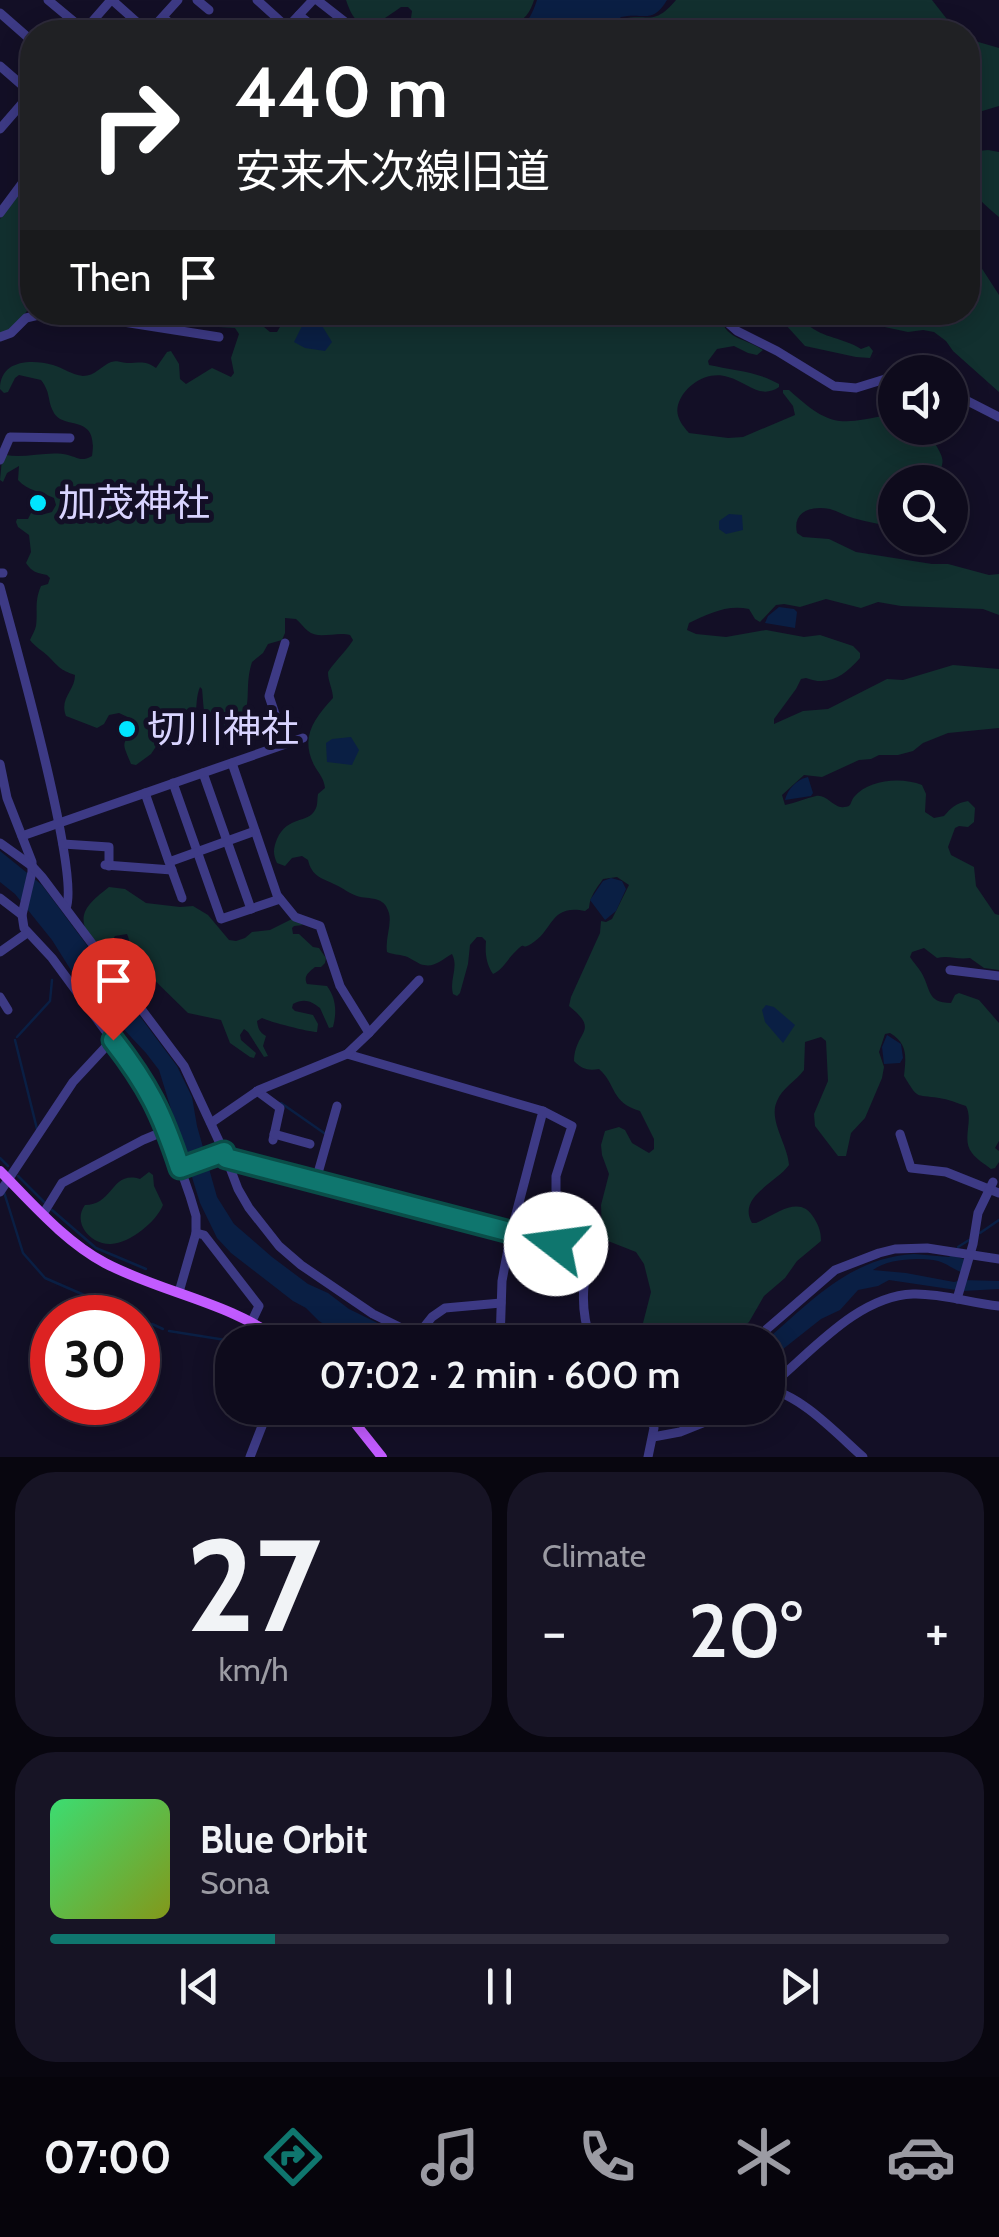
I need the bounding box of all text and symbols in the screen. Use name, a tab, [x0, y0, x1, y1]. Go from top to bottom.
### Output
text: 440 m	[235, 49, 448, 135]
icon: right	[70, 60, 200, 190]
text: 安来木次線旧道	[235, 144, 550, 198]
icon: arrive	[171, 250, 226, 305]
text: Then	[70, 254, 151, 301]
map controls	[878, 355, 968, 555]
button: sound	[878, 355, 968, 445]
button: search	[878, 465, 968, 555]
place label: 加茂神社	[58, 479, 210, 526]
marker: 加茂神社	[27, 492, 49, 514]
place label: 切川神社	[147, 705, 299, 752]
marker: 切川神社	[116, 718, 138, 740]
pin	[71, 938, 156, 1041]
icon: arrive	[86, 953, 141, 1008]
position arrow	[504, 1192, 608, 1296]
speed limit sign: 30	[30, 1295, 160, 1425]
text: 07:02 · 2 min · 600 m	[320, 1351, 680, 1398]
text: 27	[186, 1506, 321, 1664]
text: Climate	[542, 1536, 646, 1575]
text: 20°	[689, 1585, 802, 1676]
text: −	[542, 1598, 566, 1665]
text: +	[925, 1598, 949, 1665]
text: km/h	[218, 1650, 289, 1689]
text: Blue Orbit	[200, 1816, 368, 1863]
text: Sona	[200, 1863, 270, 1902]
icon: previous	[172, 1959, 227, 2014]
icon: pause	[472, 1959, 527, 2014]
icon: next	[772, 1959, 827, 2014]
icon: directions	[258, 2122, 328, 2192]
icon: music	[415, 2122, 485, 2192]
icon: phone	[572, 2122, 642, 2192]
icon: climate	[729, 2122, 799, 2192]
icon: car	[886, 2122, 956, 2192]
text: 07:00	[43, 2130, 172, 2184]

